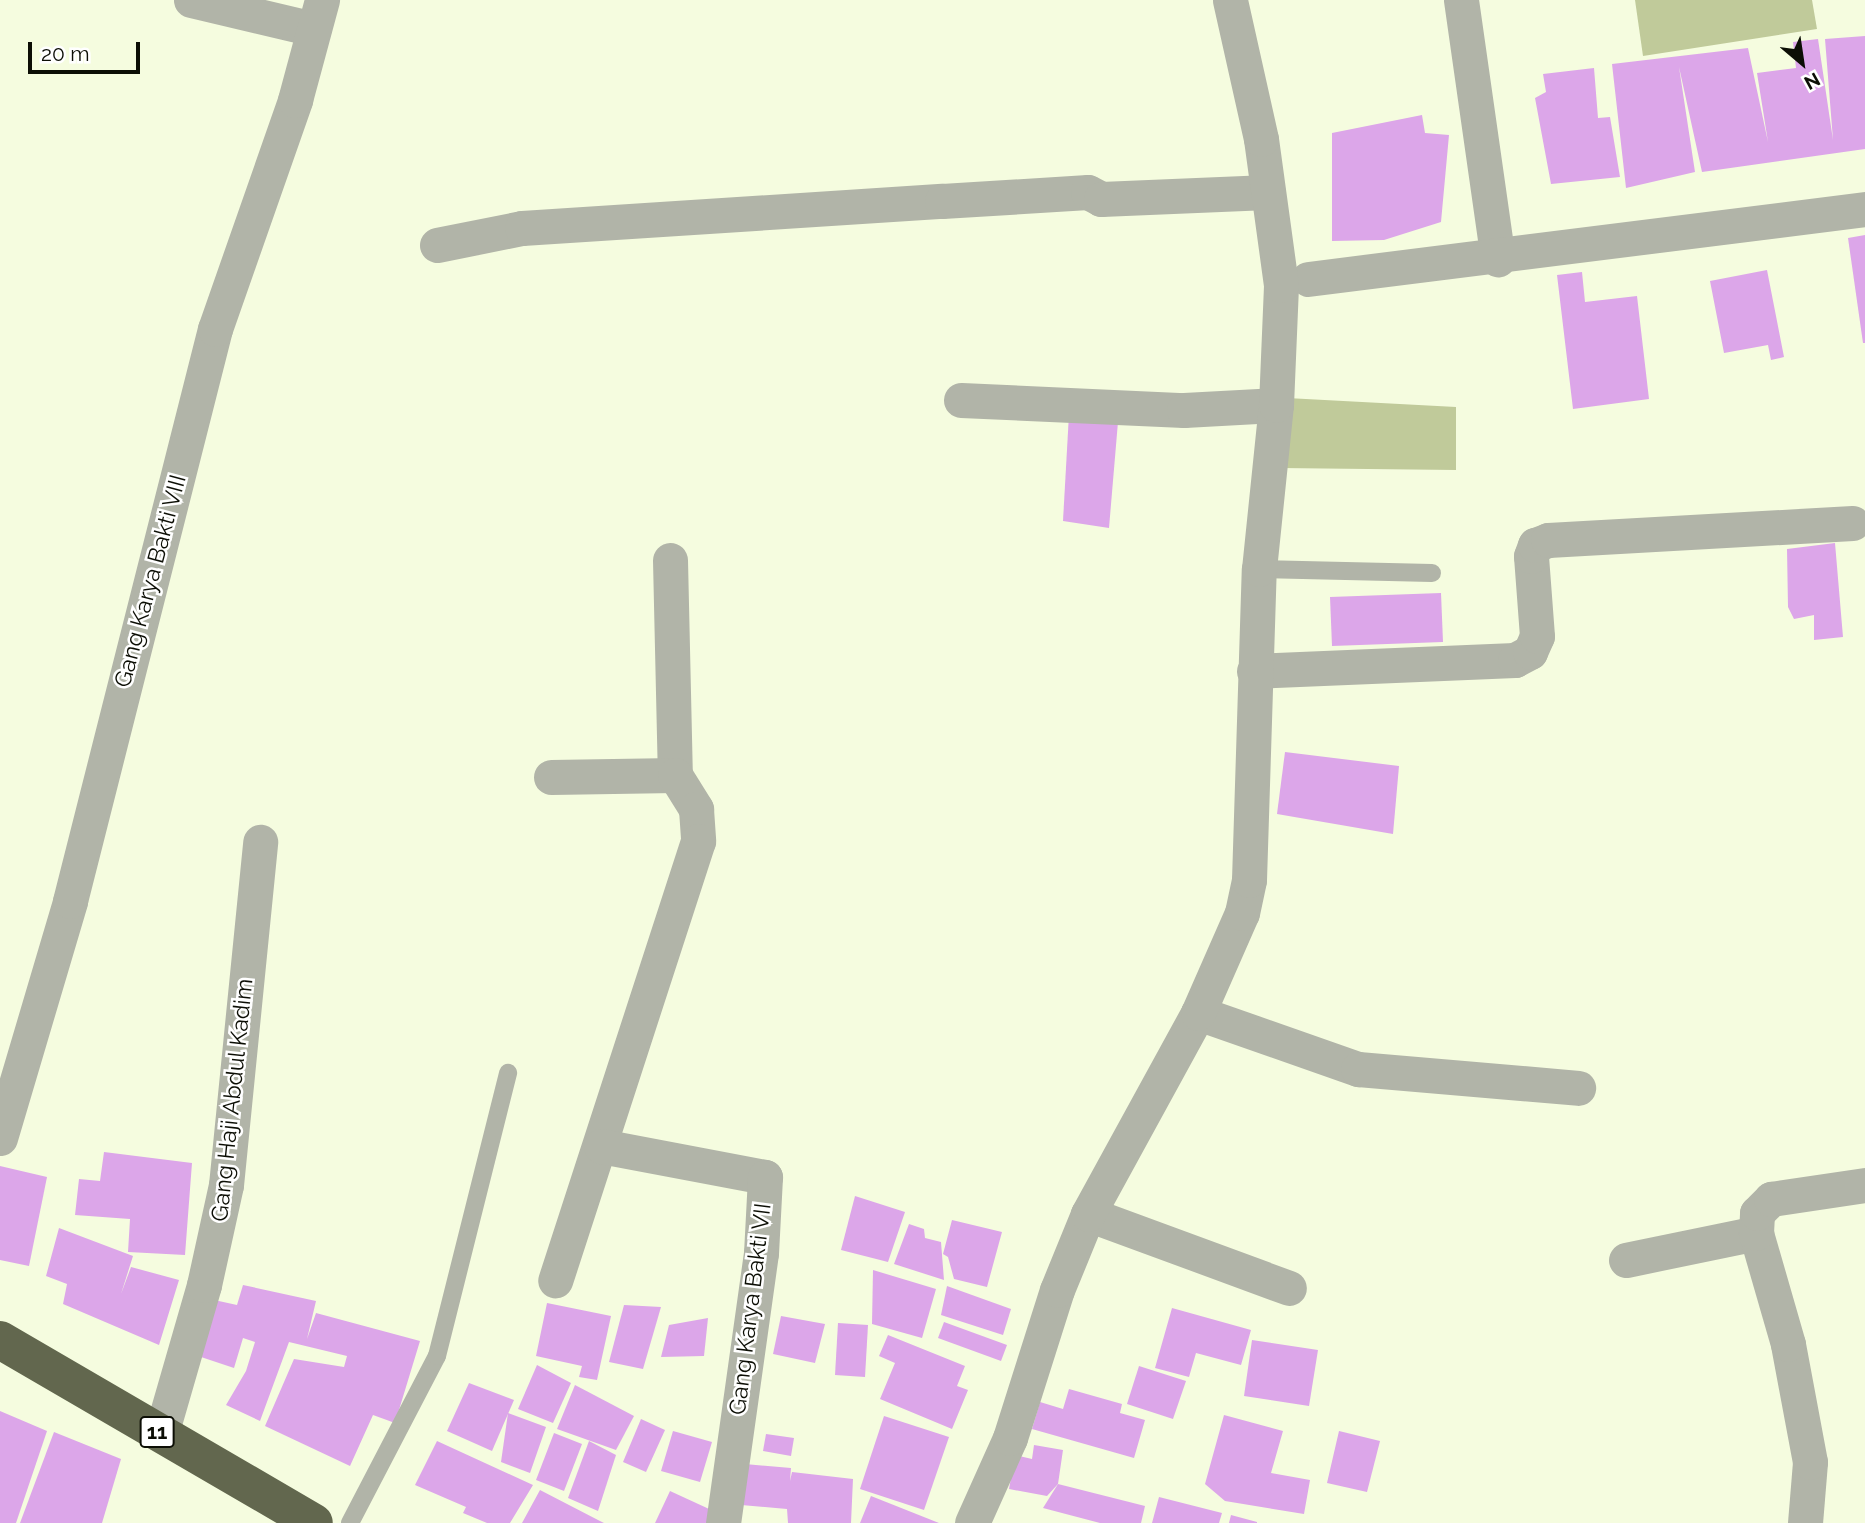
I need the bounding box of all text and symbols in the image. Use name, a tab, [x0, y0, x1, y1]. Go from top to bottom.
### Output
scale bar	[32, 28, 144, 72]
north arrow	[1767, 28, 1837, 98]
text: 20 m	[41, 41, 89, 66]
text: N	[1801, 68, 1824, 95]
street label: Gang Karya Bakti VIII	[108, 471, 192, 691]
street label: Gang Haji Abdul Kadim	[205, 976, 259, 1224]
street label: Gang Karya Bakti VII	[723, 1201, 777, 1417]
road number: 11	[140, 1414, 174, 1450]

